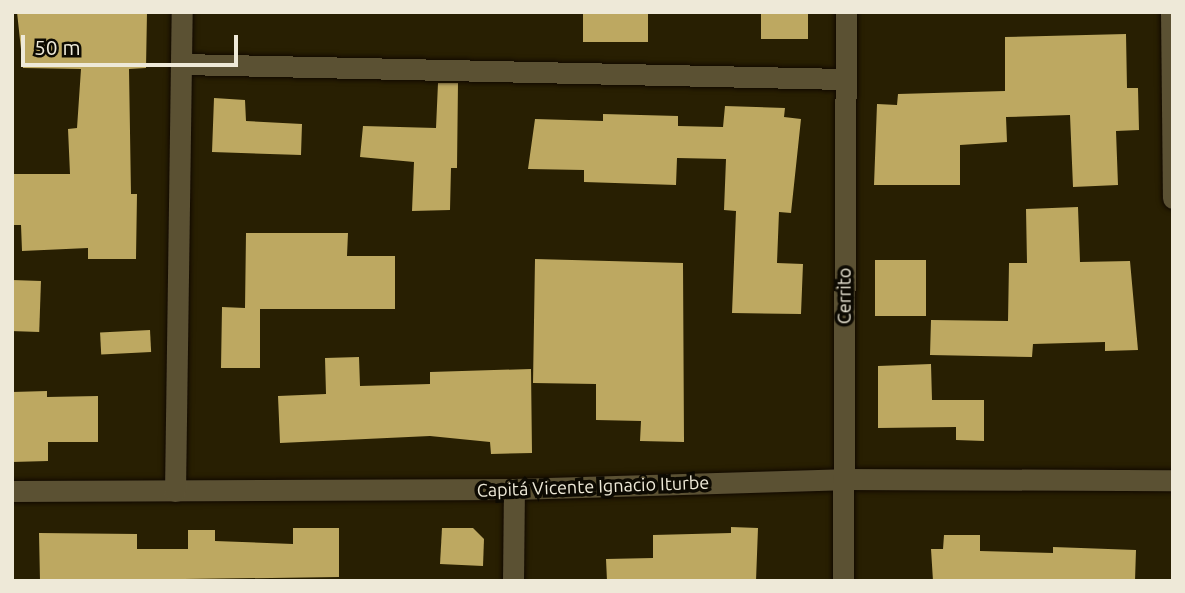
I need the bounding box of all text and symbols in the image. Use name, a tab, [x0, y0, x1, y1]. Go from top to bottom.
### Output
scale bar	[24, 21, 242, 65]
text: 50 m	[34, 35, 81, 59]
street label: Cerrito	[833, 268, 855, 324]
street label: Capitá Vicente Ignacio Iturbe	[476, 471, 710, 501]

